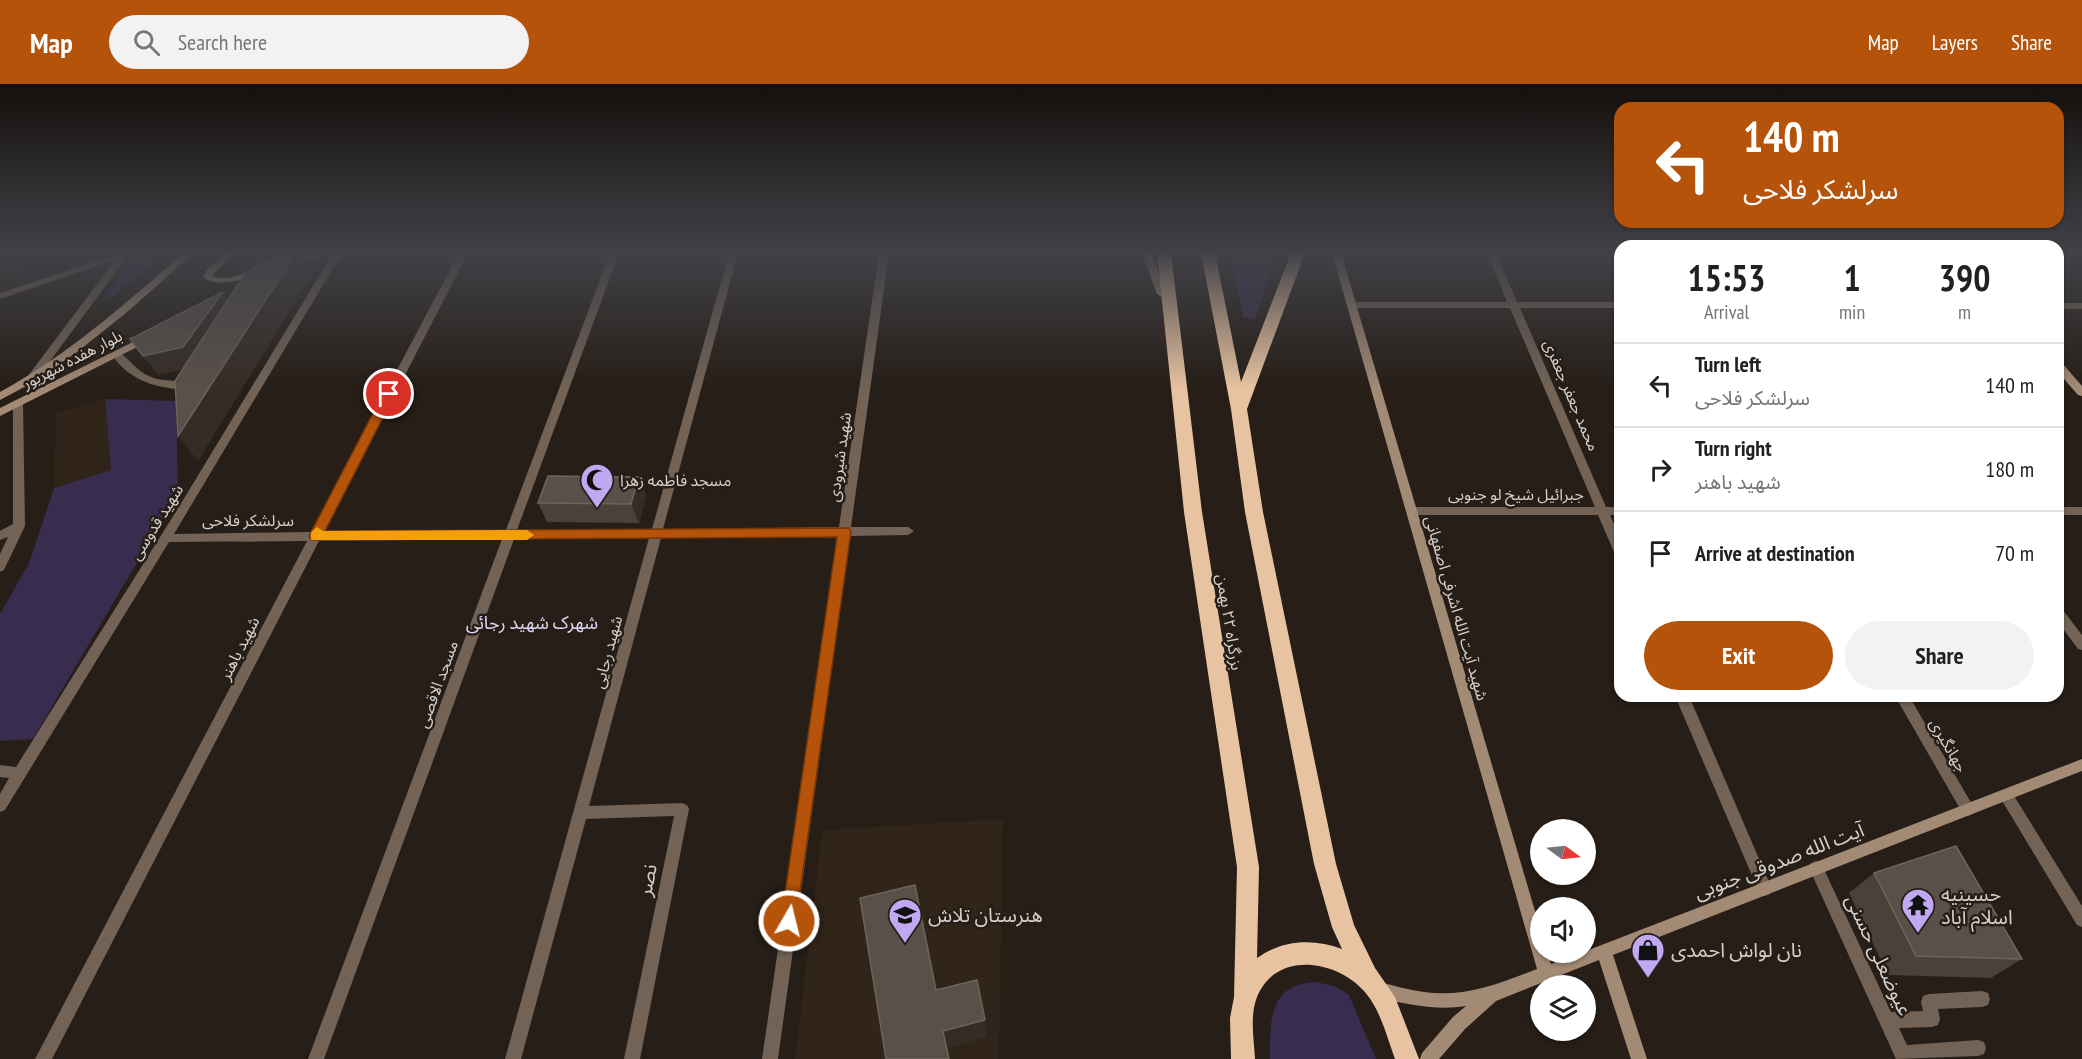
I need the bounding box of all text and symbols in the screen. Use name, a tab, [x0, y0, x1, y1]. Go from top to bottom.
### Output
search box	[109, 15, 529, 69]
text: Map	[30, 24, 73, 61]
icon: search	[130, 26, 163, 59]
text: Search here	[178, 28, 267, 56]
text: Map	[1868, 29, 1899, 56]
text: Layers	[1932, 29, 1978, 56]
text: Share	[2011, 29, 2052, 56]
text: 140 m	[1743, 109, 1840, 164]
icon: left	[1644, 126, 1722, 204]
text: سرلشکر فلاحی	[1743, 172, 1898, 206]
text: 15:53	[1688, 254, 1765, 301]
text: 1	[1843, 254, 1861, 301]
text: 390	[1939, 254, 1990, 301]
text: Arrival	[1704, 299, 1749, 325]
text: min	[1839, 299, 1865, 325]
text: m	[1958, 299, 1971, 325]
street label: بلوار هفده شهریور	[18, 325, 126, 393]
street label: محمد جعفر جعفری	[1539, 336, 1605, 454]
text: Turn left	[1695, 350, 1761, 378]
pin	[363, 368, 414, 419]
icon: left	[1644, 369, 1677, 402]
text: 140 m	[1985, 371, 2034, 399]
icon: arrive	[372, 377, 405, 410]
text: سرلشکر فلاحی	[1695, 385, 1810, 411]
street label: شهید شیرودی	[823, 411, 855, 503]
text: Turn right	[1695, 434, 1772, 462]
icon: right	[1644, 453, 1677, 486]
text: 180 m	[1985, 455, 2034, 483]
mosque icon: مسجد فاطمه زهرا	[579, 462, 615, 509]
text: شهید باهنر	[1695, 469, 1781, 495]
place label: مسجد فاطمه زهرا	[620, 470, 731, 490]
street label: شهید قدوسی	[125, 480, 187, 564]
street label: جبرائیل شیخ لو جنوبی	[1448, 484, 1584, 507]
street label: سرلشکر فلاحی	[202, 510, 294, 530]
street label: شهید آیت الله اشرفی اصفهانی	[1421, 513, 1493, 703]
icon: arrive	[1644, 537, 1677, 570]
text: Arrive at destination	[1695, 539, 1855, 567]
text: 70 m	[1995, 539, 2034, 567]
street label: بزرگراه ۲۲ بهمن	[1213, 572, 1247, 672]
district label: شهرک شهید رجائی	[466, 611, 598, 634]
street label: شهید باهنر	[214, 613, 263, 684]
street label: شهید رجایی	[588, 613, 626, 691]
button: Exit	[1644, 621, 1833, 690]
button: Share	[1845, 621, 2034, 690]
street label: مسجد الاقصی	[412, 638, 462, 730]
street label: جهانگیری	[1926, 714, 1972, 776]
street label: آیت الله صدوقی جنوبی	[1690, 816, 1869, 905]
north arrow	[1530, 819, 1596, 885]
map controls	[1530, 819, 1596, 1041]
street label: نصر	[631, 862, 663, 899]
place label: حسینیه اسلام آباد	[1941, 881, 2013, 932]
temple icon: حسینیه اسلام آباد	[1900, 887, 1936, 934]
position arrow	[757, 889, 821, 953]
street label: عیوضعلی حسنی	[1840, 890, 1918, 1020]
school or university icon: هنرستان تلاش	[887, 897, 923, 944]
button: sound	[1530, 897, 1596, 963]
place label: هنرستان تلاش	[928, 902, 1043, 928]
shop icon: نان لواش احمدی	[1630, 932, 1666, 979]
place label: نان لواش احمدی	[1671, 937, 1802, 963]
button: layers	[1530, 975, 1596, 1041]

